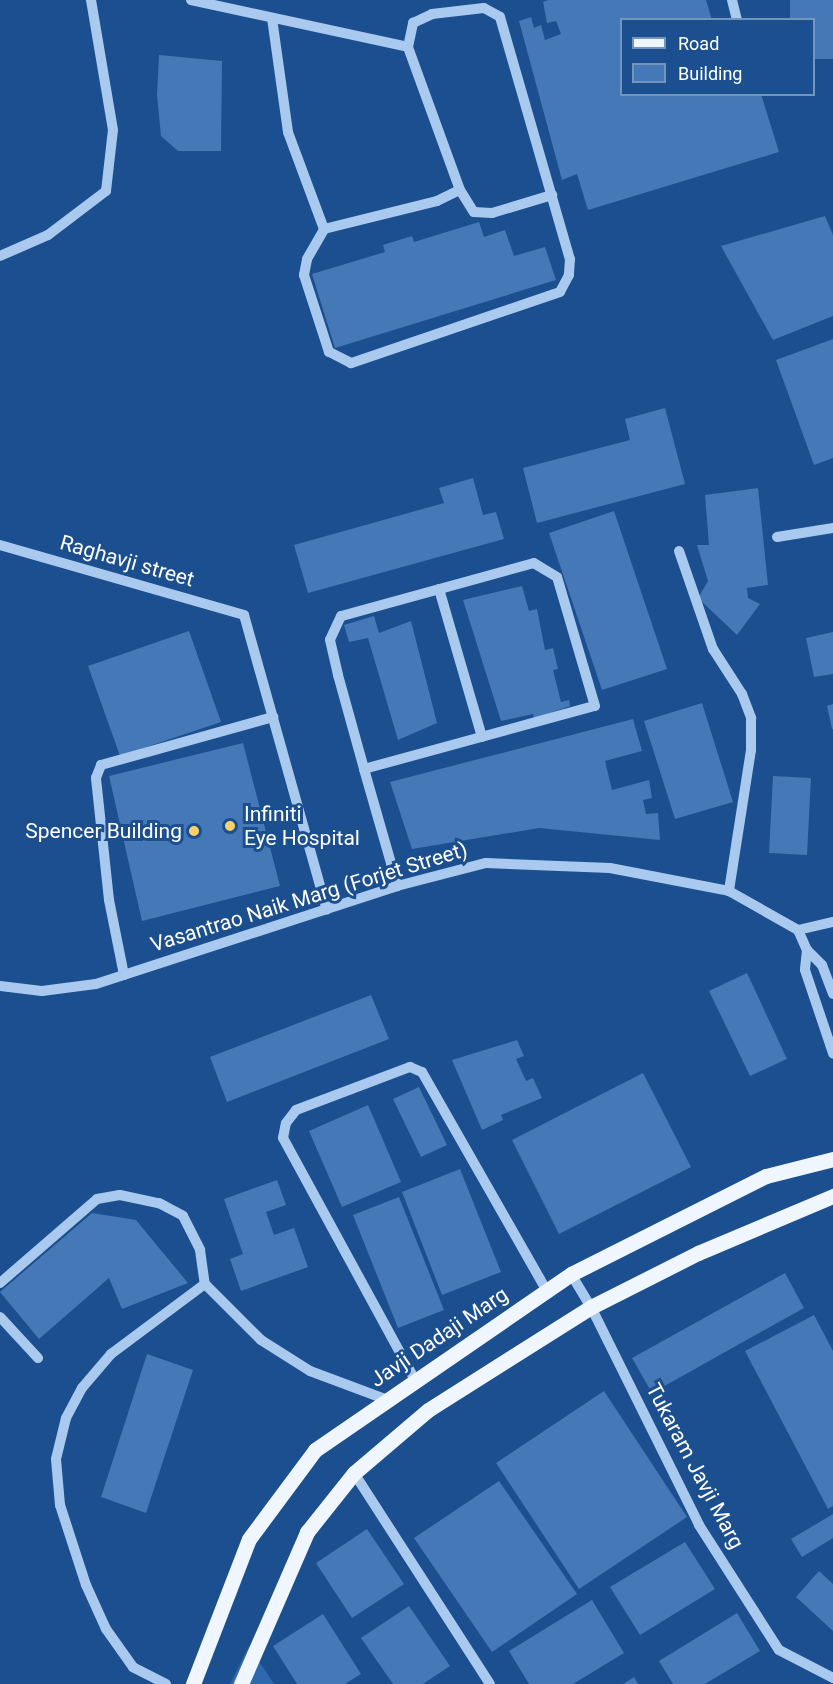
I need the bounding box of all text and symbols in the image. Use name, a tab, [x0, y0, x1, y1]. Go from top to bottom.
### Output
legend	[620, 18, 815, 96]
text: Road	[678, 33, 719, 54]
text: Building	[678, 63, 742, 84]
street label: Raghavji street	[57, 530, 197, 592]
place label: Infiniti Eye Hospital	[244, 801, 360, 851]
marker: Infiniti Eye Hospital	[221, 817, 239, 835]
place label: Spencer Building	[25, 818, 182, 844]
marker: Spencer Building	[187, 824, 201, 838]
street label: Vasantrao Naik Marg (Forjet Street)	[148, 837, 470, 957]
street label: Javji Dadaji Marg	[365, 1282, 513, 1392]
street label: Tukaram Javji Marg	[641, 1379, 749, 1553]

